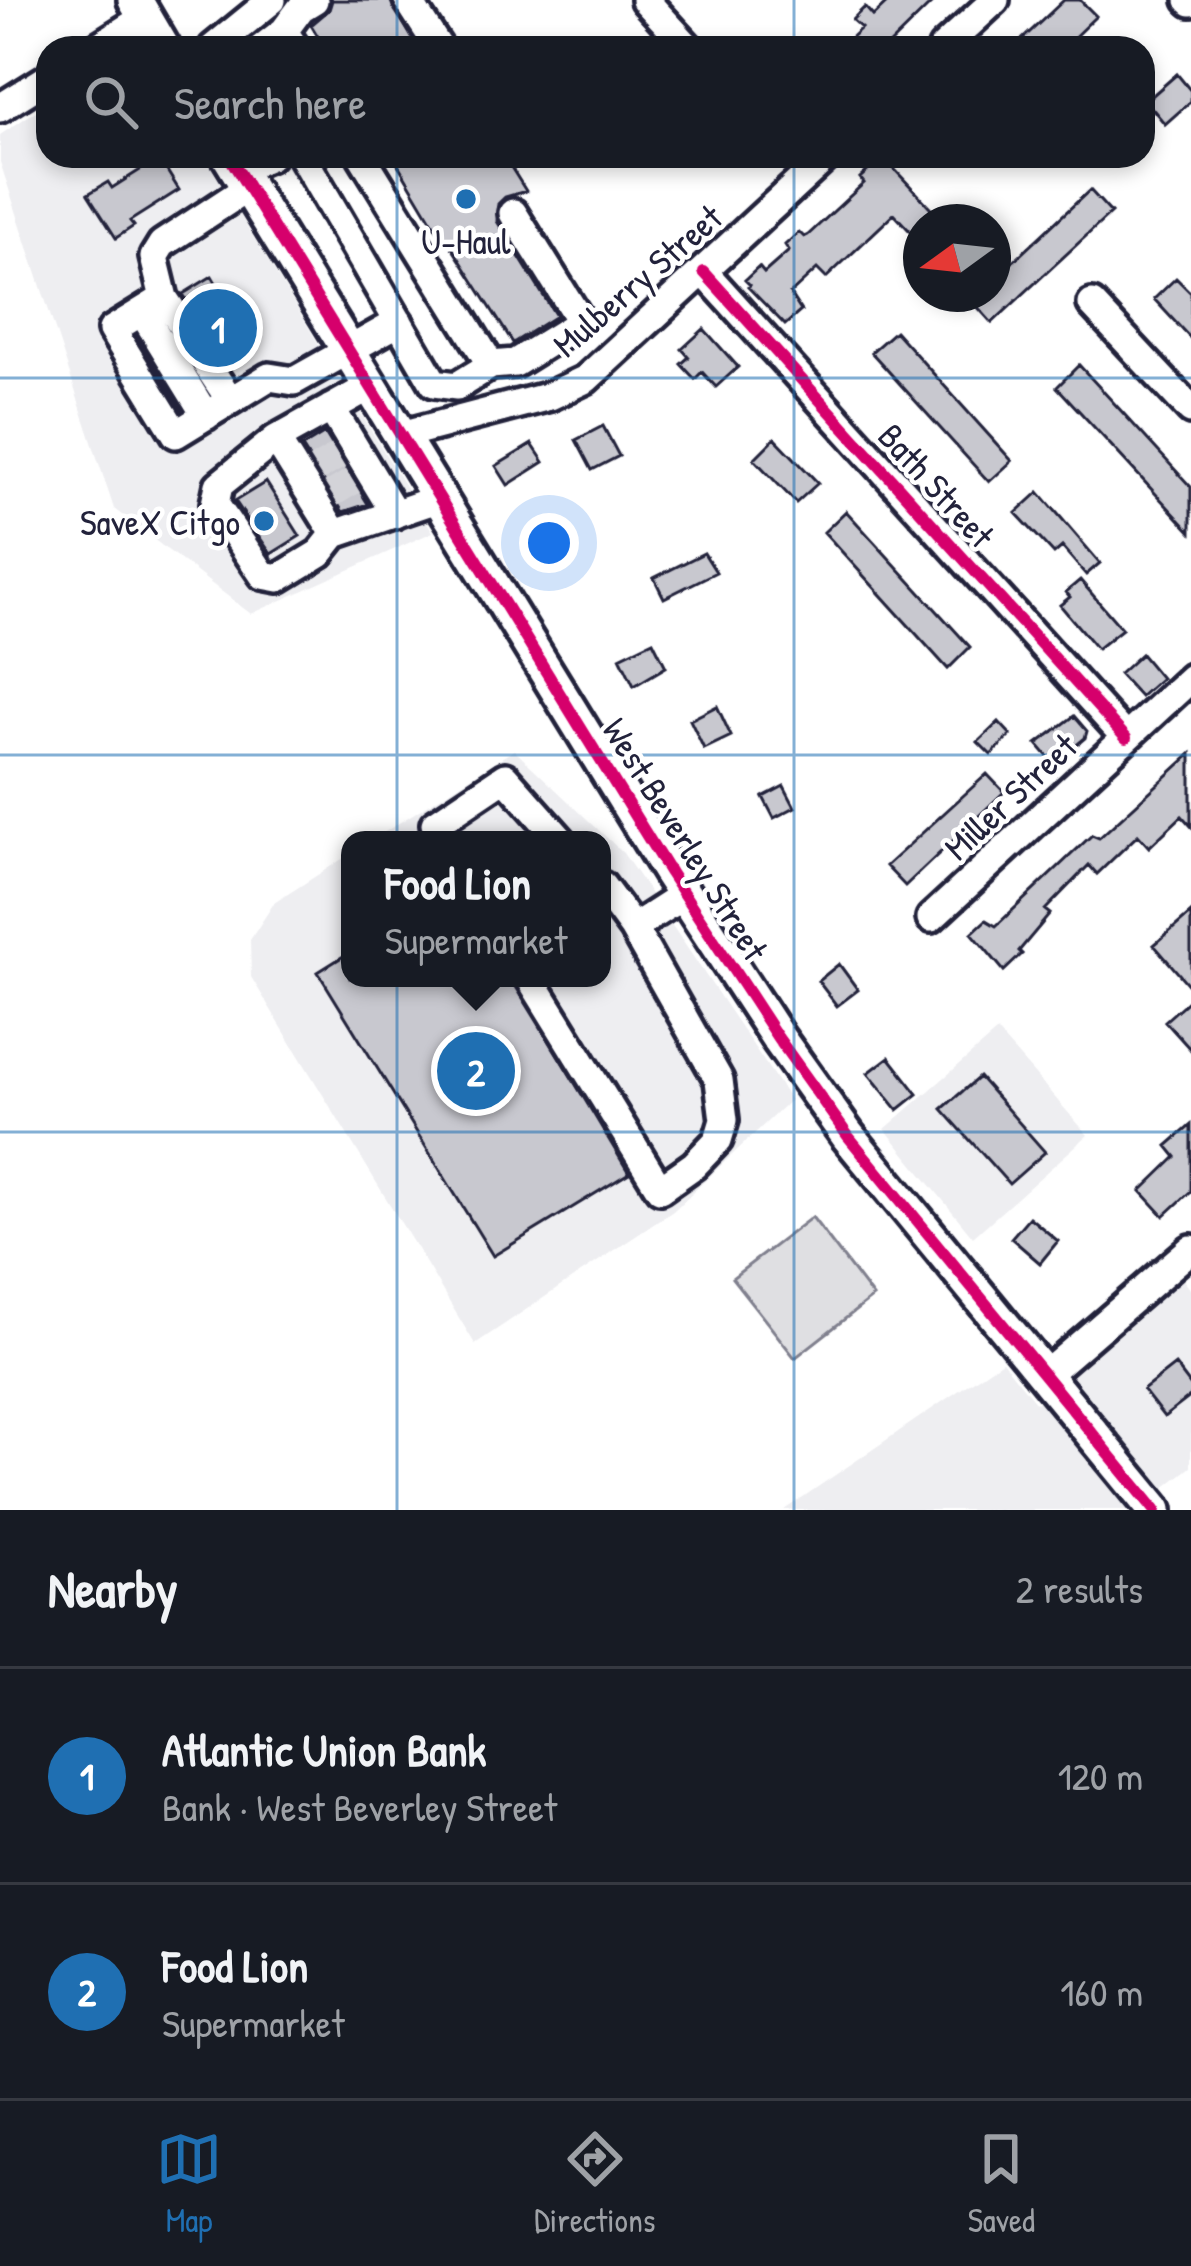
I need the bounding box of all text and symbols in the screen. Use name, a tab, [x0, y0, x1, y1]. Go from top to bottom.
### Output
search box	[36, 36, 1155, 168]
icon: search	[78, 69, 144, 135]
text: Search here	[174, 72, 366, 133]
marker: U-Haul	[453, 186, 479, 212]
street label: Mulberry Street	[542, 192, 733, 367]
north arrow	[903, 204, 1011, 312]
place label: U-Haul	[421, 216, 511, 265]
pin: 1	[179, 283, 257, 373]
street label: Bath Street	[868, 412, 1006, 558]
place label: SaveX Citgo	[80, 497, 240, 546]
marker: SaveX Citgo	[251, 508, 277, 534]
your location	[519, 513, 579, 573]
street label: West Beverley Street	[592, 708, 781, 970]
street label: Miller Street	[933, 721, 1088, 870]
popup	[341, 831, 611, 987]
text: Food Lion	[385, 852, 531, 913]
text: Supermarket	[385, 913, 567, 966]
pin: 2	[437, 1026, 515, 1116]
text: Nearby	[48, 1554, 178, 1623]
text: 2 results	[1016, 1562, 1143, 1615]
text: Atlantic Union Bank	[162, 1719, 486, 1780]
text: 1	[80, 1749, 94, 1802]
text: 120 m	[1058, 1749, 1143, 1802]
text: Bank · West Beverley Street	[162, 1780, 557, 1833]
text: Food Lion	[162, 1935, 308, 1996]
text: 2	[78, 1965, 96, 2018]
text: 160 m	[1060, 1965, 1143, 2018]
text: Supermarket	[162, 1996, 345, 2049]
tab: Map	[156, 2126, 222, 2242]
tab: Directions	[534, 2126, 656, 2242]
tab: Saved	[968, 2126, 1035, 2242]

